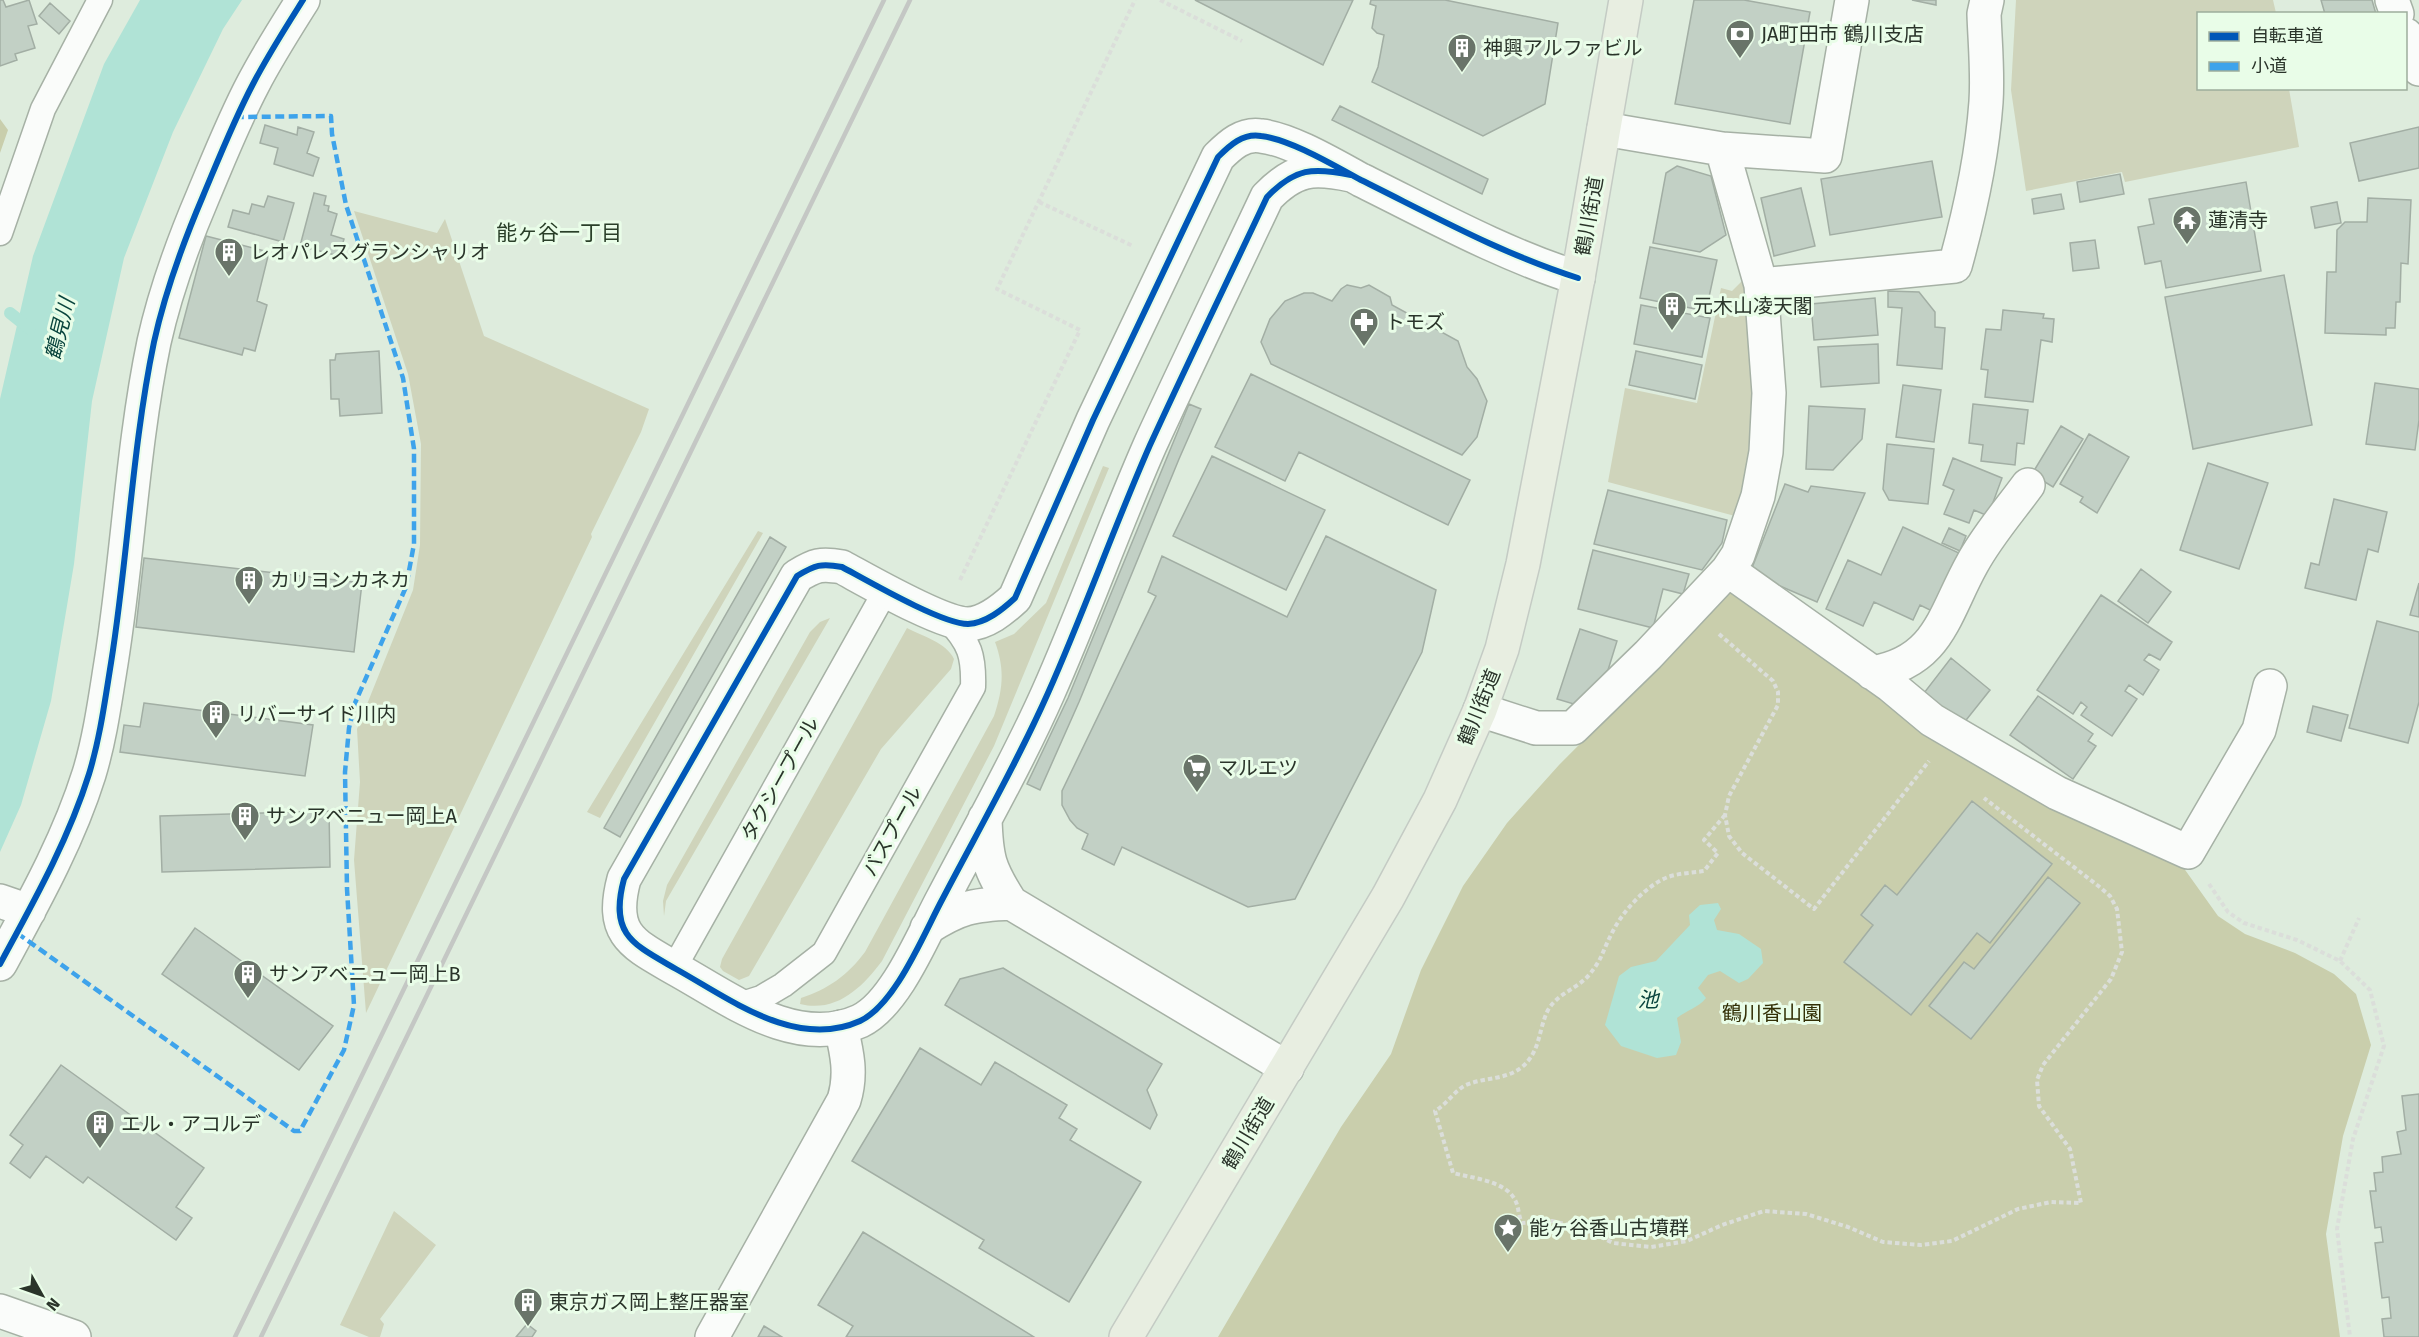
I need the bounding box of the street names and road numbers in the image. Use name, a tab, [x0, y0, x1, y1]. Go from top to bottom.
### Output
street label: 鶴川街道	[1570, 175, 1608, 257]
street label: 鶴川街道	[1453, 665, 1505, 749]
street label: タクシープール	[736, 712, 824, 846]
street label: バスプール	[857, 781, 927, 881]
street label: 鶴川街道	[1217, 1093, 1279, 1173]

